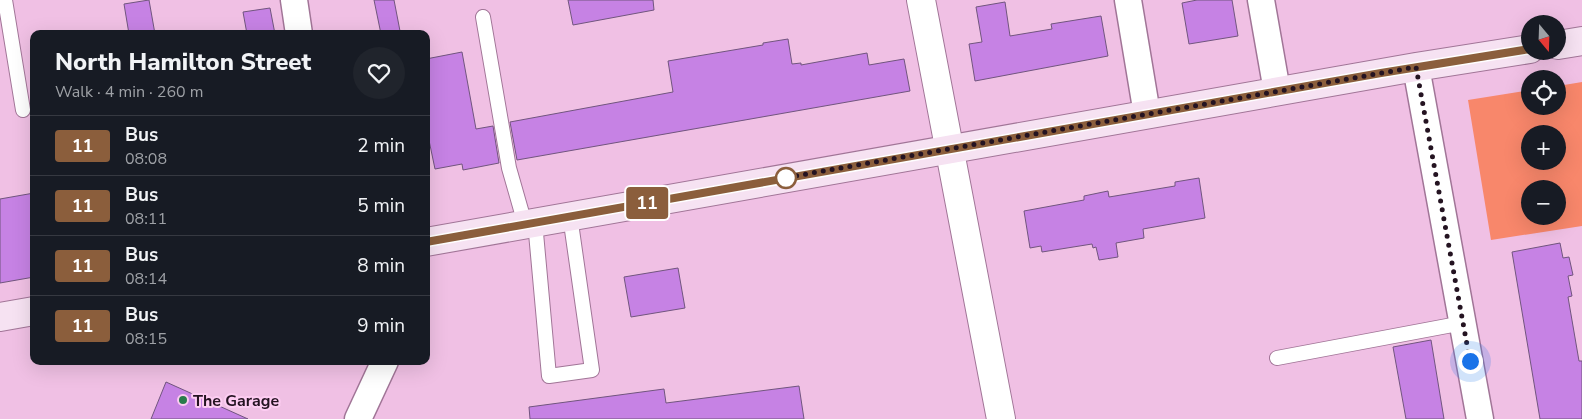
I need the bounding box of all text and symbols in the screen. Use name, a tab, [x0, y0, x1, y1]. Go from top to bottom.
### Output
north arrow	[1521, 15, 1566, 60]
map controls	[1521, 15, 1566, 225]
text: North Hamilton Street	[55, 46, 311, 78]
button: heart	[353, 47, 405, 99]
button: locate	[1521, 70, 1566, 115]
text: Walk · 4 min · 260 m	[55, 81, 203, 103]
text: Bus	[125, 122, 158, 148]
button: +	[1521, 125, 1566, 170]
text: 2 min	[357, 133, 405, 159]
text: 11	[72, 134, 93, 158]
text: 08:08	[125, 148, 167, 170]
unlabelled marker	[775, 167, 797, 189]
button: −	[1521, 180, 1566, 225]
text: Bus	[125, 182, 158, 208]
line badge: 11	[624, 187, 670, 219]
text: 11	[636, 191, 658, 215]
text: 5 min	[357, 193, 405, 219]
text: 11	[72, 194, 93, 218]
text: 08:11	[125, 208, 167, 230]
text: Bus	[125, 242, 158, 268]
text: 8 min	[357, 253, 405, 279]
text: 11	[72, 254, 93, 278]
text: 08:14	[125, 268, 167, 290]
text: Bus	[125, 302, 158, 328]
text: 9 min	[357, 313, 405, 339]
text: 11	[72, 314, 93, 338]
text: 08:15	[125, 328, 167, 350]
your location	[1458, 349, 1483, 374]
place label: The Garage	[193, 390, 279, 412]
marker: The Garage	[177, 394, 189, 406]

